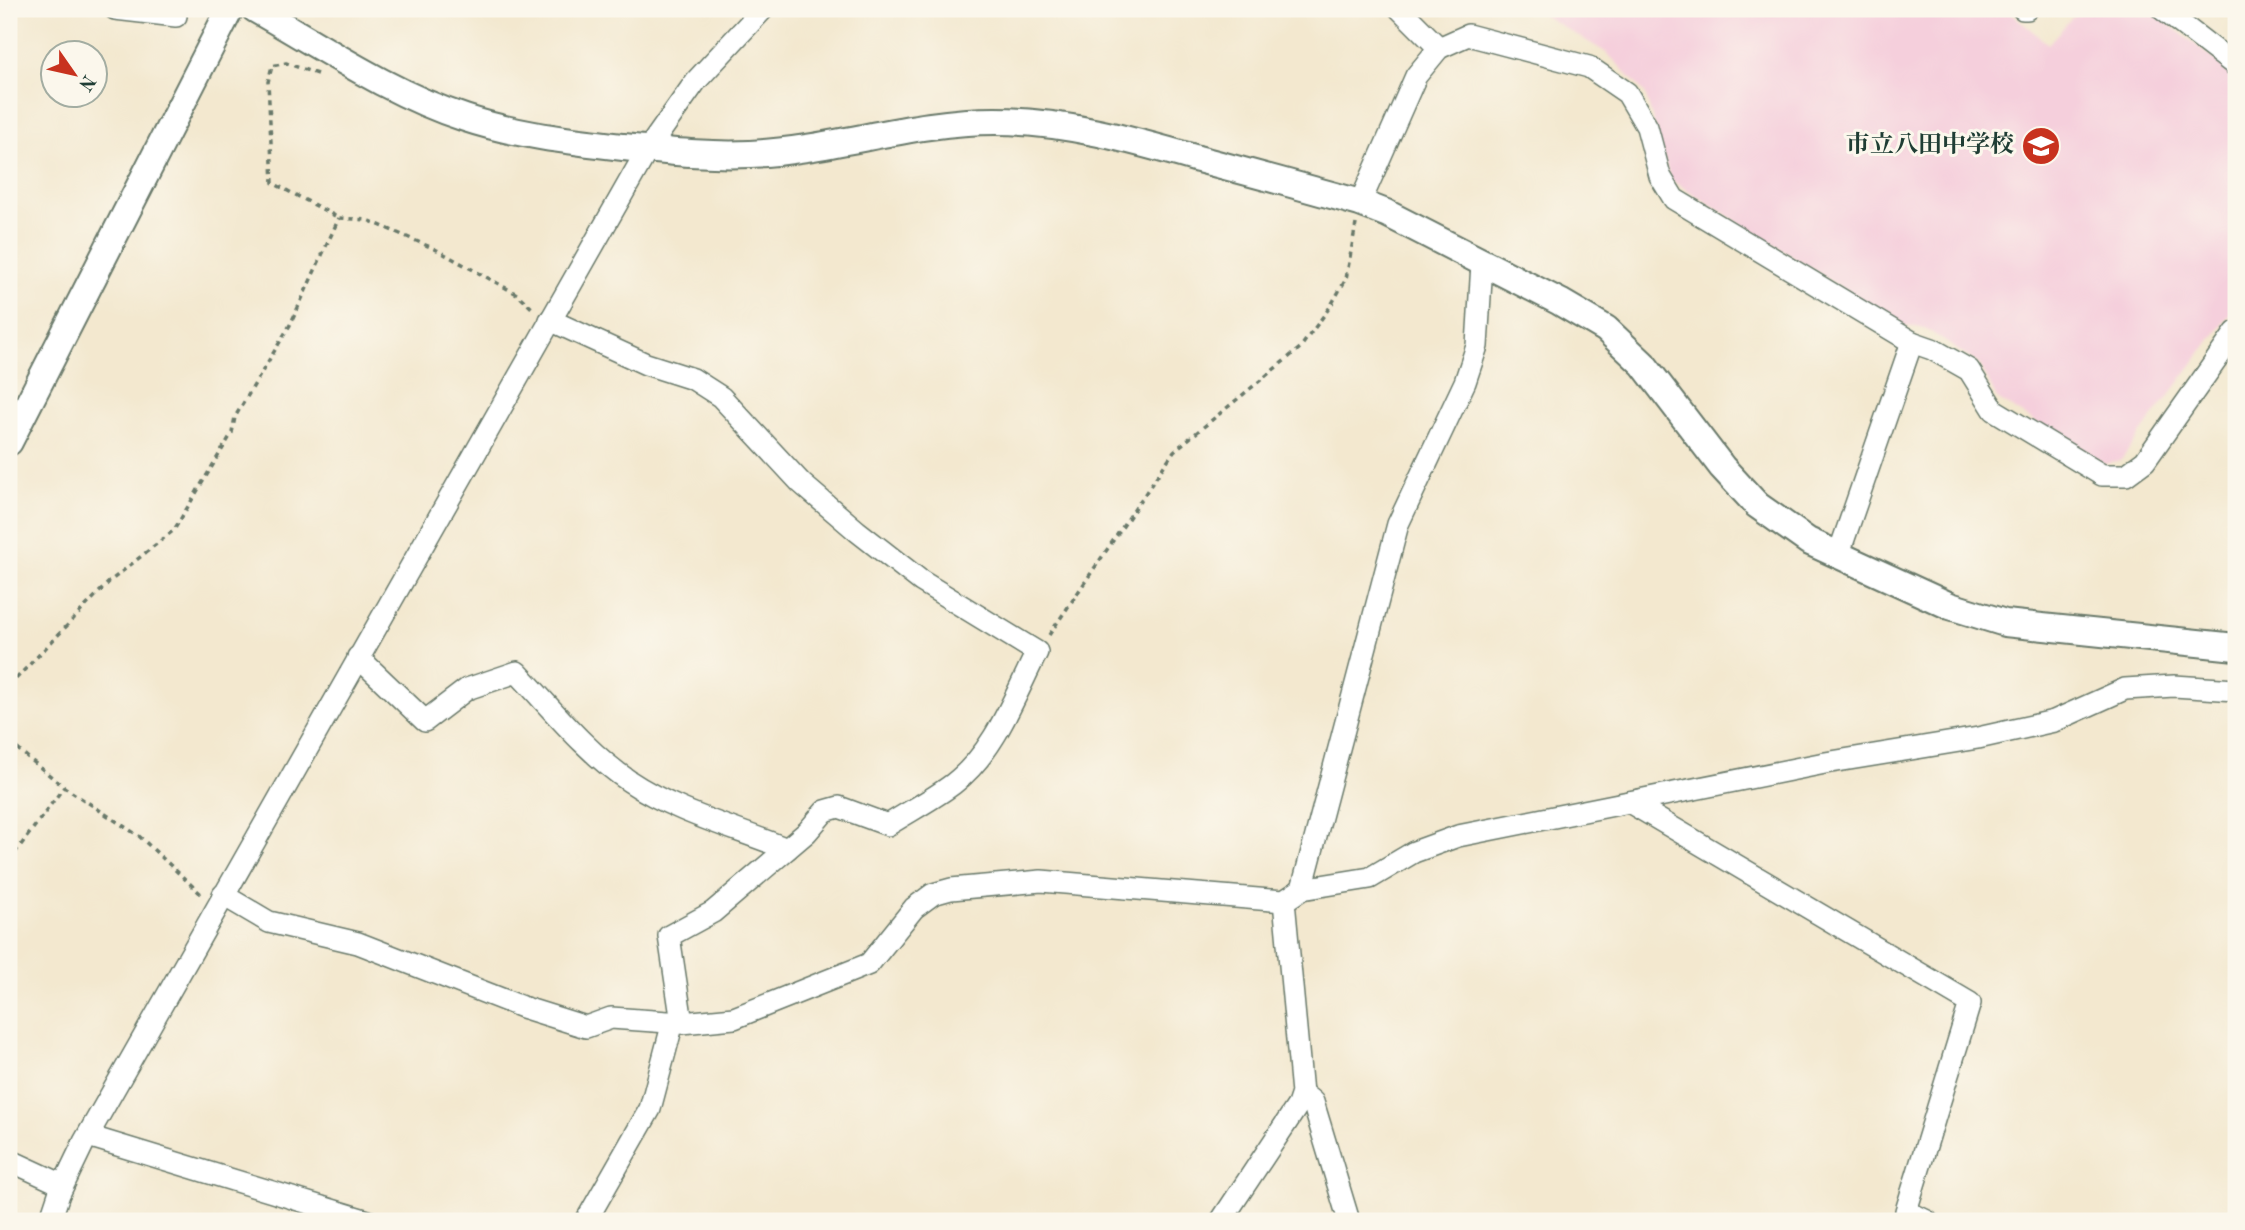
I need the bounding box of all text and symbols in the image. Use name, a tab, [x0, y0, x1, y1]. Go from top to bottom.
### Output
north arrow	[38, 38, 108, 108]
text: N	[74, 71, 98, 94]
school or university icon: 市立八田中学校	[2020, 125, 2062, 167]
place label: 市立八田中学校	[1846, 131, 2014, 158]

